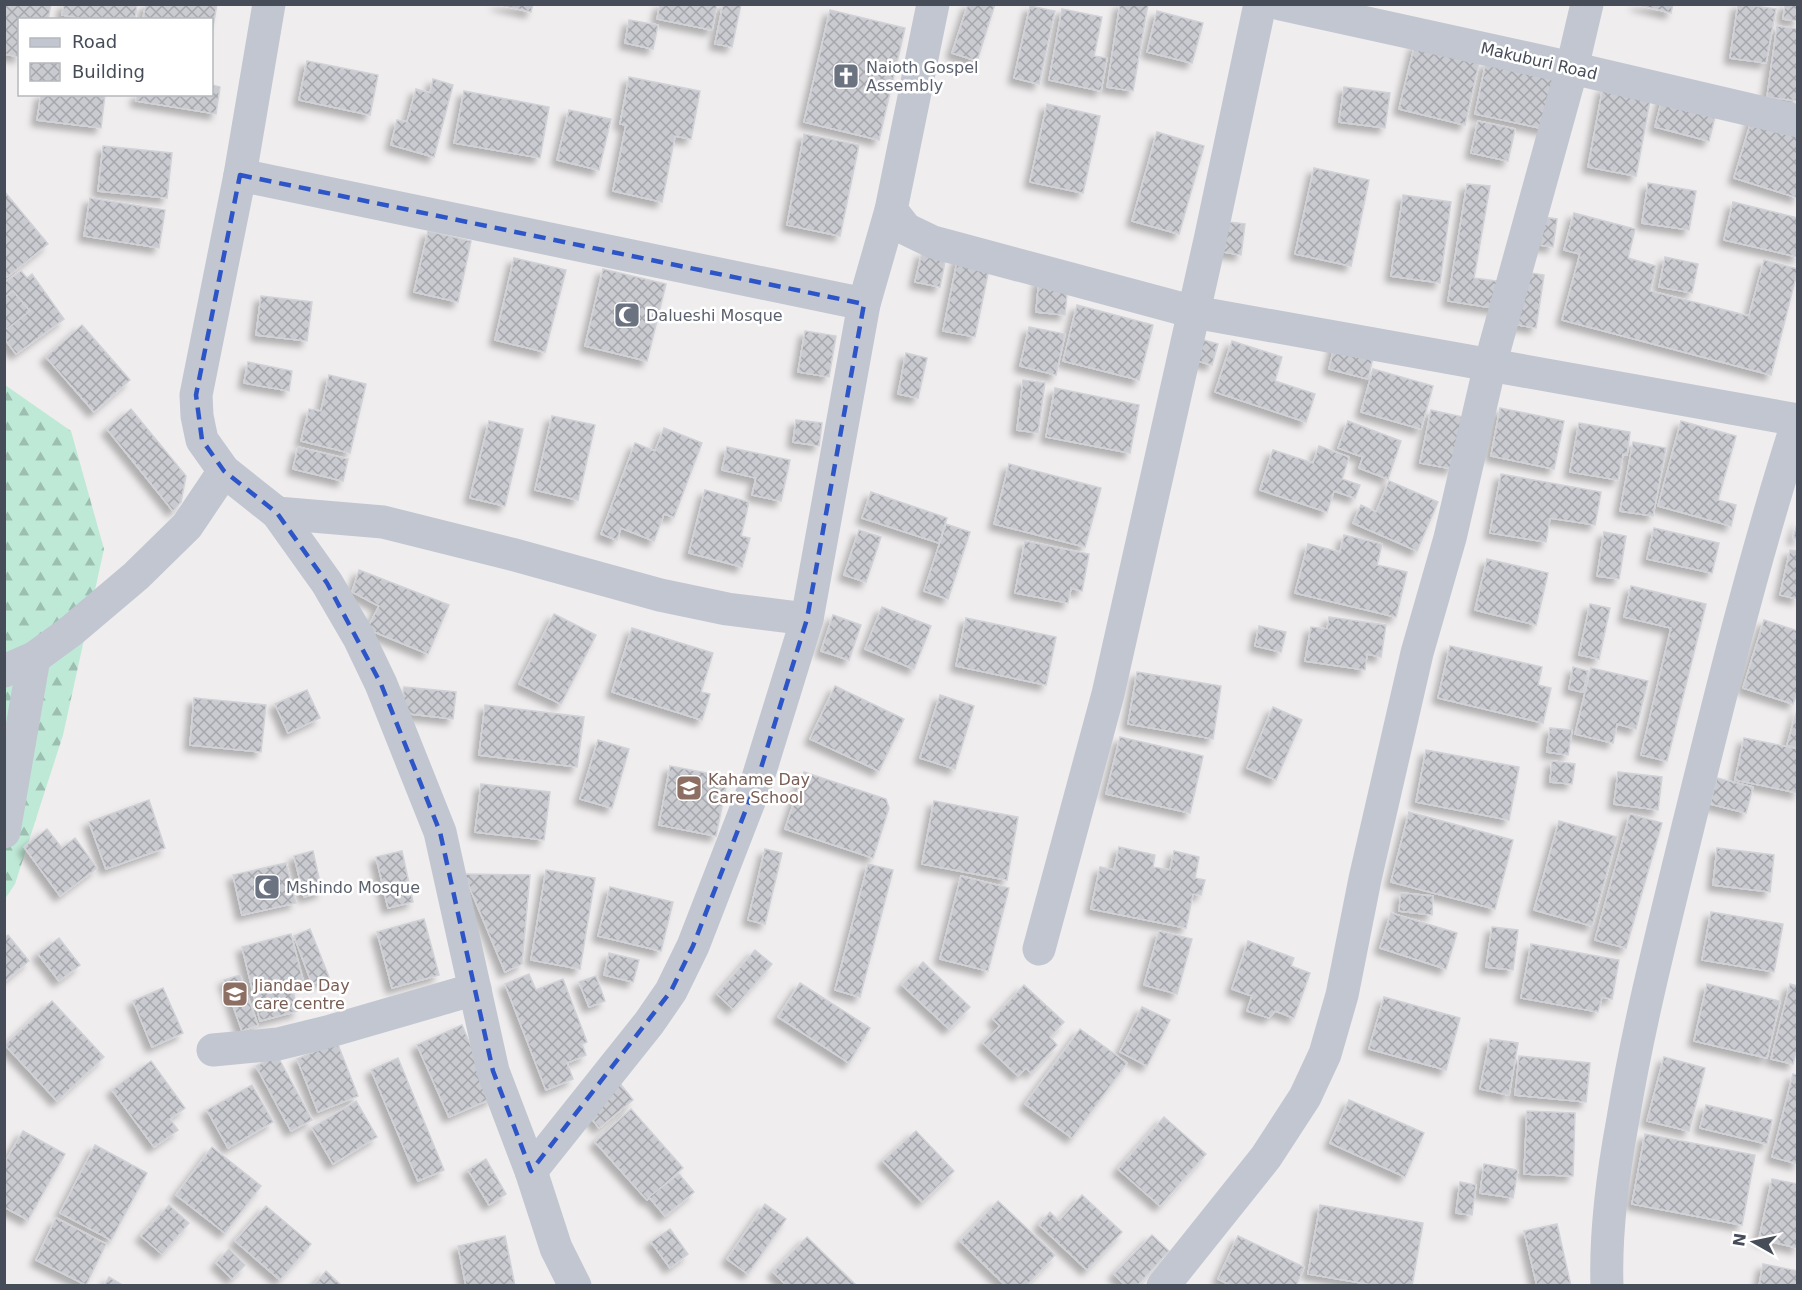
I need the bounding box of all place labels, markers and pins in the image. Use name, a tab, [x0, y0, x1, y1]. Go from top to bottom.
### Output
place label: Naioth Gospel Assembly	[866, 58, 978, 95]
church icon: Naioth Gospel Assembly	[831, 61, 861, 91]
mosque icon: Dalueshi Mosque	[612, 300, 642, 330]
place label: Dalueshi Mosque	[646, 306, 783, 325]
place label: Kahame Day Care School	[708, 770, 810, 807]
school or university icon: Kahame Day Care School	[674, 773, 704, 803]
mosque icon: Mshindo Mosque	[252, 872, 282, 902]
place label: Mshindo Mosque	[286, 878, 420, 897]
place label: Jiandae Day care centre	[253, 976, 350, 1013]
school or university icon: Jiandae Day care centre	[220, 979, 250, 1009]

